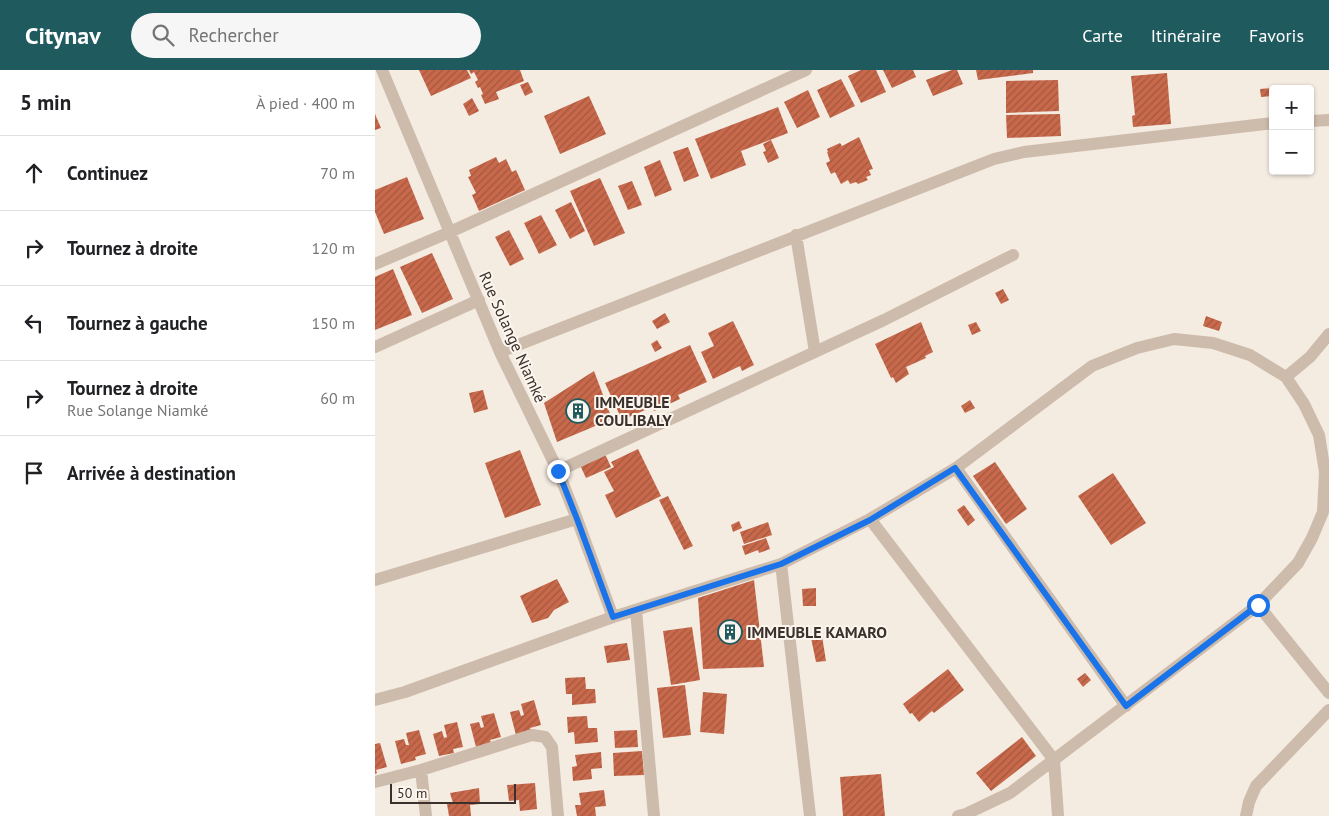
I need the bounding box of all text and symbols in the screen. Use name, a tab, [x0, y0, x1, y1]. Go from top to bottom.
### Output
search box	[131, 13, 481, 58]
text: Citynav	[25, 20, 101, 51]
icon: search	[149, 21, 177, 49]
text: Rechercher	[189, 23, 279, 47]
text: Carte	[1082, 24, 1123, 47]
text: Itinéraire	[1151, 24, 1221, 47]
text: Favoris	[1249, 24, 1304, 47]
map controls	[1269, 85, 1314, 175]
button: +	[1269, 85, 1314, 130]
text: 5 min	[20, 89, 71, 116]
text: À pied · 400 m	[256, 93, 355, 113]
button: −	[1269, 130, 1314, 175]
icon: ahead	[20, 159, 48, 187]
text: Continuez	[67, 161, 148, 185]
text: 70 m	[320, 163, 355, 183]
icon: right	[20, 234, 48, 262]
text: Tournez à droite	[67, 236, 198, 260]
text: 120 m	[312, 238, 355, 258]
street label: Rue Solange Niamké	[475, 268, 551, 406]
icon: left	[20, 309, 48, 337]
text: Tournez à gauche	[67, 311, 208, 335]
text: 150 m	[312, 313, 355, 333]
text: Tournez à droite	[67, 376, 198, 400]
icon: right	[20, 384, 48, 412]
text: 60 m	[320, 388, 355, 408]
place label: IMMEUBLE COULIBALY	[595, 392, 672, 430]
building icon: IMMEUBLE COULIBALY	[565, 398, 591, 424]
text: Rue Solange Niamké	[67, 400, 208, 420]
icon: arrive	[20, 459, 48, 487]
route end	[547, 460, 570, 483]
text: Arrivée à destination	[67, 461, 236, 485]
route start	[1247, 594, 1270, 617]
building icon: IMMEUBLE KAMARO	[717, 619, 743, 645]
place label: IMMEUBLE KAMARO	[747, 622, 887, 642]
scale bar	[390, 781, 516, 804]
text: 50 m	[397, 784, 427, 802]

